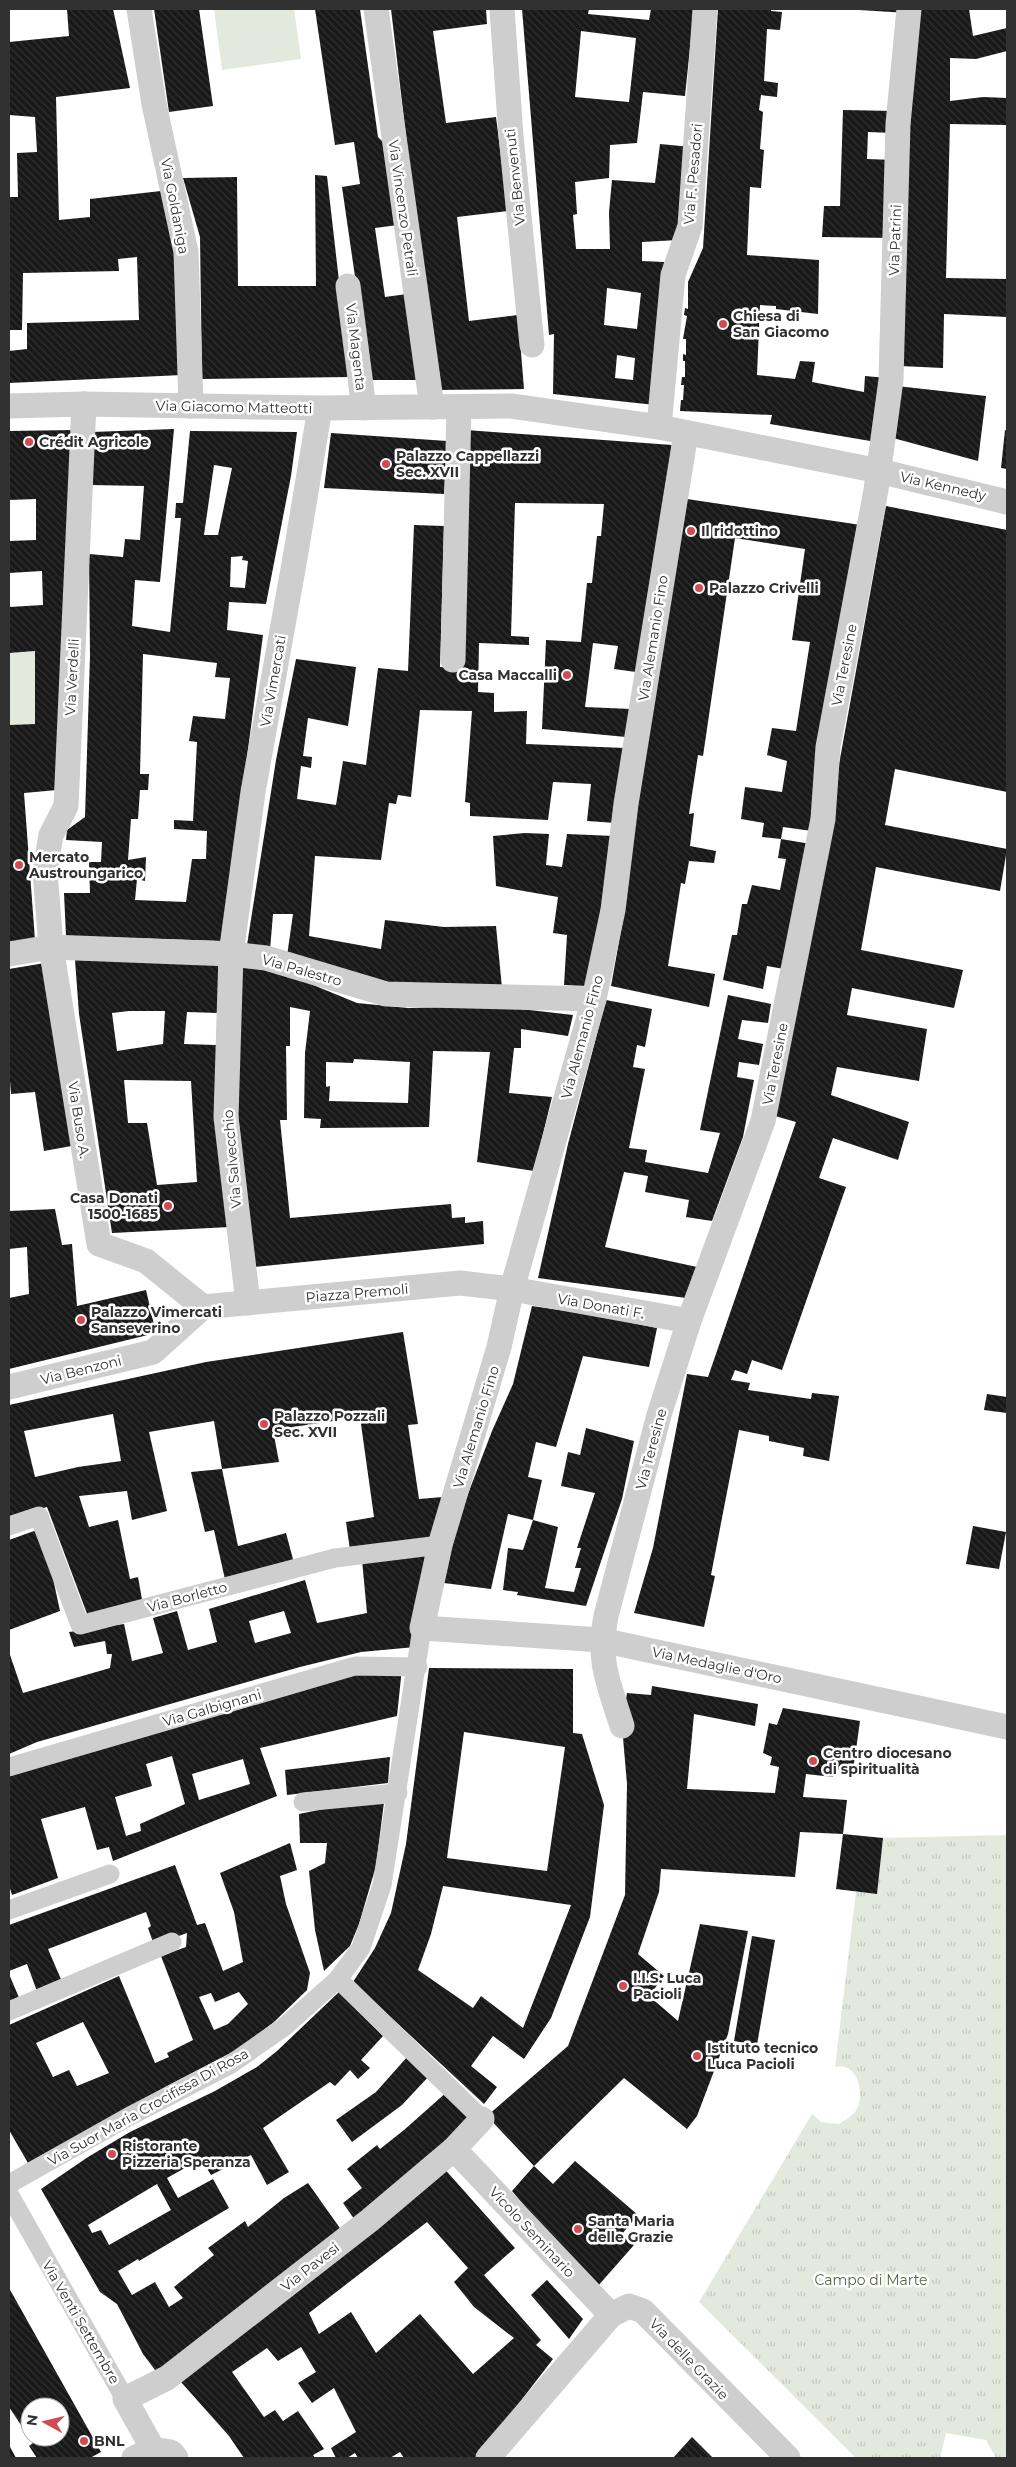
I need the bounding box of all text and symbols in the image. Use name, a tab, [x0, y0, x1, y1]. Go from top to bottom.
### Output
street label: Via F. Pesadori	[680, 123, 706, 225]
street label: Via Benvenuti	[501, 127, 529, 227]
street label: Via Vincenzo Petrali	[384, 138, 422, 278]
street label: Via Goldaniga	[157, 156, 193, 256]
street label: Via Patrini	[885, 204, 905, 276]
street label: Via Magenta	[342, 302, 370, 392]
place label: Chiesa di San Giacomo	[733, 307, 829, 341]
marker: Chiesa di San Giacomo	[717, 318, 729, 330]
street label: Via Giacomo Matteotti	[156, 397, 312, 417]
place label: Crédit Agricole	[39, 433, 149, 451]
marker: Crédit Agricole	[23, 436, 35, 448]
place label: Palazzo Cappellazzi Sec. XVII	[396, 447, 539, 481]
marker: Palazzo Cappellazzi Sec. XVII	[380, 458, 392, 470]
street label: Via Kennedy	[898, 467, 988, 505]
place label: Il ridottino	[701, 522, 778, 540]
marker: Il ridottino	[685, 525, 697, 537]
street label: Via Alemanio Fino	[634, 574, 672, 702]
place label: Palazzo Crivelli	[709, 579, 819, 597]
marker: Palazzo Crivelli	[693, 582, 705, 594]
street label: Via Teresine	[827, 622, 861, 708]
street label: Via Vimercati	[256, 634, 290, 728]
street label: Via Verdelli	[61, 638, 83, 716]
place label: Casa Maccalli	[458, 666, 557, 684]
marker: Casa Maccalli	[561, 669, 573, 681]
place label: Mercato Austroungarico	[28, 848, 143, 882]
marker: Mercato Austroungarico	[13, 859, 25, 871]
street label: Via Palestro	[260, 950, 344, 990]
street label: Via Alemanio Fino	[557, 973, 607, 1101]
street label: Via Teresine	[758, 1021, 792, 1107]
street label: Via Buso A.	[64, 1080, 94, 1160]
street label: Via Salvecchio	[219, 1109, 245, 1209]
place label: Casa Donati 1500-1685	[70, 1189, 158, 1223]
marker: Casa Donati 1500-1685	[162, 1200, 174, 1212]
street label: Piazza Premoli	[305, 1280, 409, 1306]
street label: Via Donati F.	[556, 1289, 646, 1323]
place label: Palazzo Vimercati Sanseverino	[91, 1303, 222, 1337]
marker: Palazzo Vimercati Sanseverino	[75, 1314, 87, 1326]
street label: Via Benzoni	[39, 1351, 123, 1389]
street label: Via Alemanio Fino	[449, 1363, 503, 1490]
street label: Via Teresine	[632, 1406, 670, 1492]
place label: Palazzo Pozzali Sec. XVII	[274, 1407, 385, 1441]
marker: Palazzo Pozzali Sec. XVII	[258, 1418, 270, 1430]
street label: Via Borletto	[145, 1578, 229, 1616]
street label: Via Medaglie d'Oro	[651, 1642, 784, 1688]
street label: Via Galbignani	[161, 1685, 263, 1731]
place label: Centro diocesano di spiritualità	[823, 1744, 952, 1778]
marker: Centro diocesano di spiritualità	[807, 1755, 819, 1767]
place label: I.I.S. Luca Pacioli	[633, 1969, 701, 2003]
marker: I.I.S. Luca Pacioli	[617, 1980, 629, 1992]
place label: Istituto tecnico Luca Pacioli	[707, 2039, 818, 2073]
street label: Via Suor Maria Crocifissa Di Rosa	[44, 2044, 252, 2170]
marker: Istituto tecnico Luca Pacioli	[691, 2050, 703, 2062]
place label: Ristorante Pizzeria Speranza	[122, 2137, 251, 2171]
marker: Ristorante Pizzeria Speranza	[106, 2148, 118, 2160]
street label: Vicolo Seminario	[485, 2183, 579, 2281]
place label: Santa Maria delle Grazie	[588, 2212, 675, 2246]
marker: Santa Maria delle Grazie	[572, 2223, 584, 2235]
street label: Via Pavesi	[277, 2238, 343, 2296]
street label: Via Venti Settembre	[38, 2257, 124, 2387]
park label: Campo di Marte	[814, 2271, 928, 2289]
street label: Via delle Grazie	[646, 2315, 732, 2403]
north arrow	[20, 2397, 70, 2447]
text: N	[22, 2413, 42, 2427]
place label: BNL	[94, 2432, 125, 2450]
marker: BNL	[78, 2435, 90, 2447]

